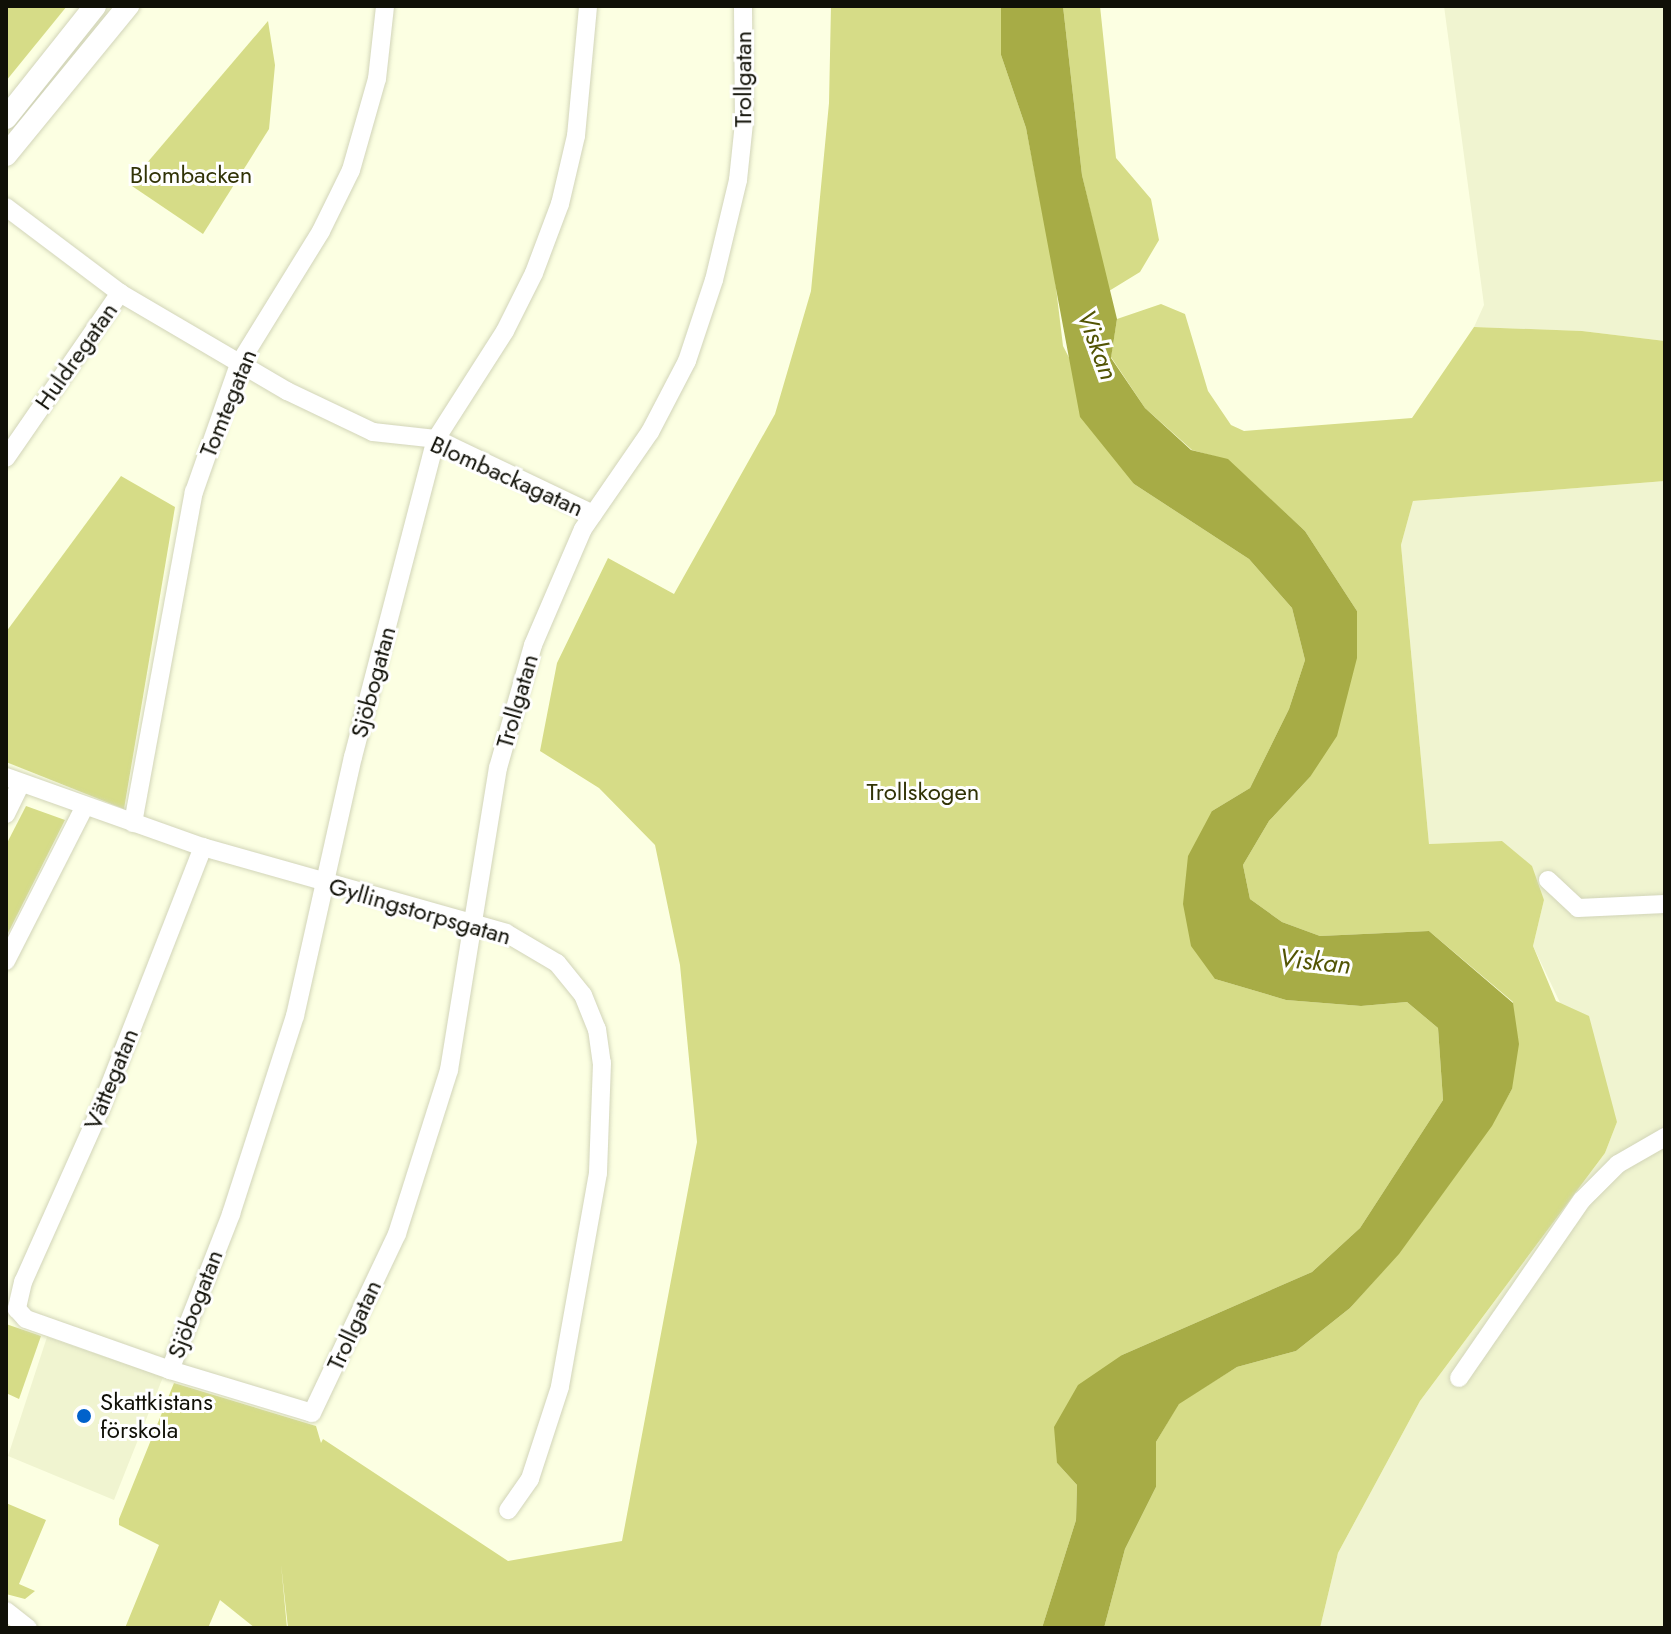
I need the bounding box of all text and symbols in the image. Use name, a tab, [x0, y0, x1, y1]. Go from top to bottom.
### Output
street label: Trollgatan	[729, 31, 757, 127]
park label: Blombacken	[130, 161, 252, 189]
street label: Huldregatan	[29, 297, 123, 415]
water label: Viskan	[1070, 306, 1124, 384]
street label: Tomtegatan	[193, 345, 263, 461]
street label: Blombackagatan	[426, 429, 588, 523]
street label: Sjöbogatan	[344, 623, 402, 741]
street label: Trollgatan	[490, 651, 544, 751]
park label: Trollskogen	[867, 778, 979, 806]
street label: Gyllingstorpsgatan	[326, 871, 514, 951]
water label: Viskan	[1278, 943, 1352, 981]
street label: Vättegatan	[78, 1024, 144, 1134]
street label: Sjöbogatan	[161, 1246, 229, 1362]
street label: Trollgatan	[321, 1275, 387, 1375]
place label: Skattkistans förskola	[100, 1388, 213, 1444]
marker: Skattkistans förskola	[75, 1407, 93, 1425]

